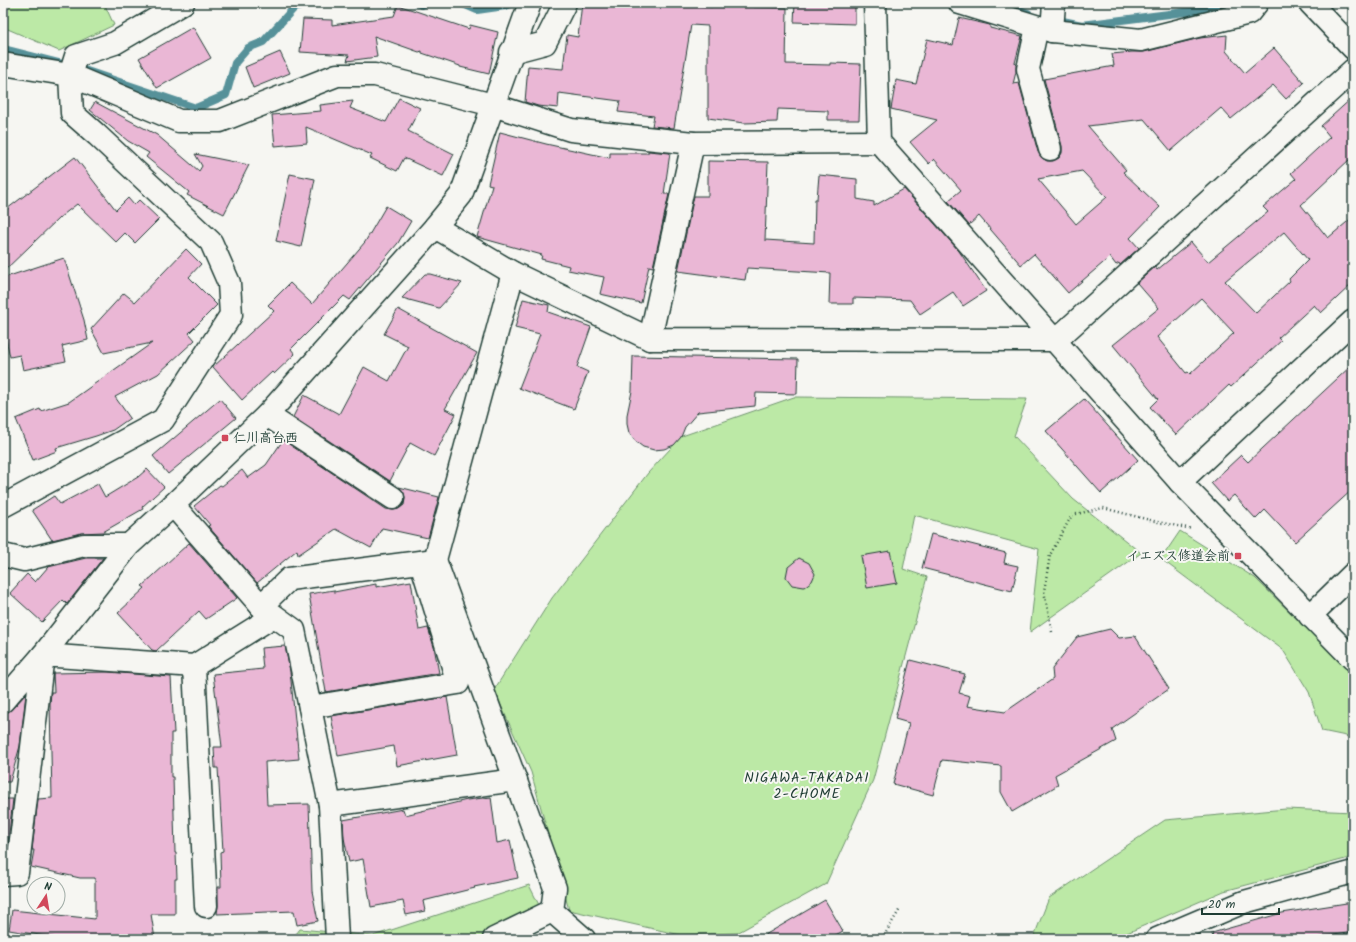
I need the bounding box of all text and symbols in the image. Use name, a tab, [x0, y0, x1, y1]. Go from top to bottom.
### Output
place label: 仁川高台西	[233, 428, 298, 449]
marker: 仁川高台西	[220, 433, 230, 443]
place label: イエズス修道会前	[1126, 546, 1230, 567]
marker: イエズス修道会前	[1233, 551, 1243, 561]
district label: NIGAWA-TAKADAI 2-CHOME	[744, 767, 870, 805]
north arrow	[26, 876, 66, 916]
text: N	[43, 878, 53, 897]
scale bar	[1202, 890, 1279, 916]
text: 20 m	[1208, 895, 1236, 914]

